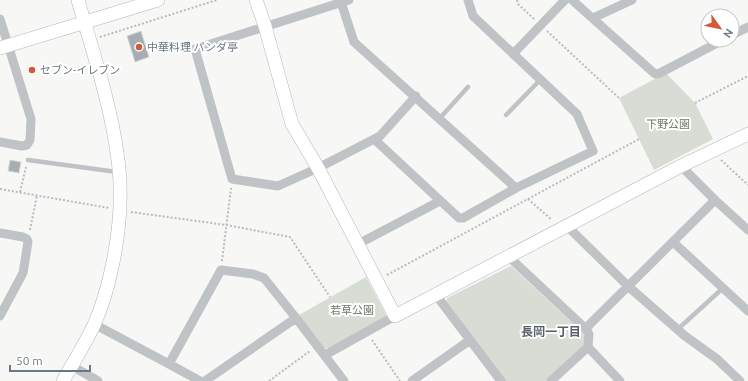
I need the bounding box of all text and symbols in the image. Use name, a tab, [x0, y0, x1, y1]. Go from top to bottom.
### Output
north arrow	[700, 8, 740, 48]
text: N	[721, 27, 736, 40]
place label: 中華料理 パンダ亭	[147, 41, 238, 53]
marker: 中華料理 パンダ亭	[134, 42, 144, 52]
place label: セブン-イレブン	[40, 64, 120, 76]
marker: セブン-イレブン	[27, 65, 37, 75]
park label: 下野公園	[646, 118, 690, 130]
park label: 若草公園	[330, 304, 374, 316]
district label: 長岡一丁目	[521, 325, 581, 338]
scale bar	[10, 347, 90, 373]
text: 50 m	[16, 354, 43, 367]

